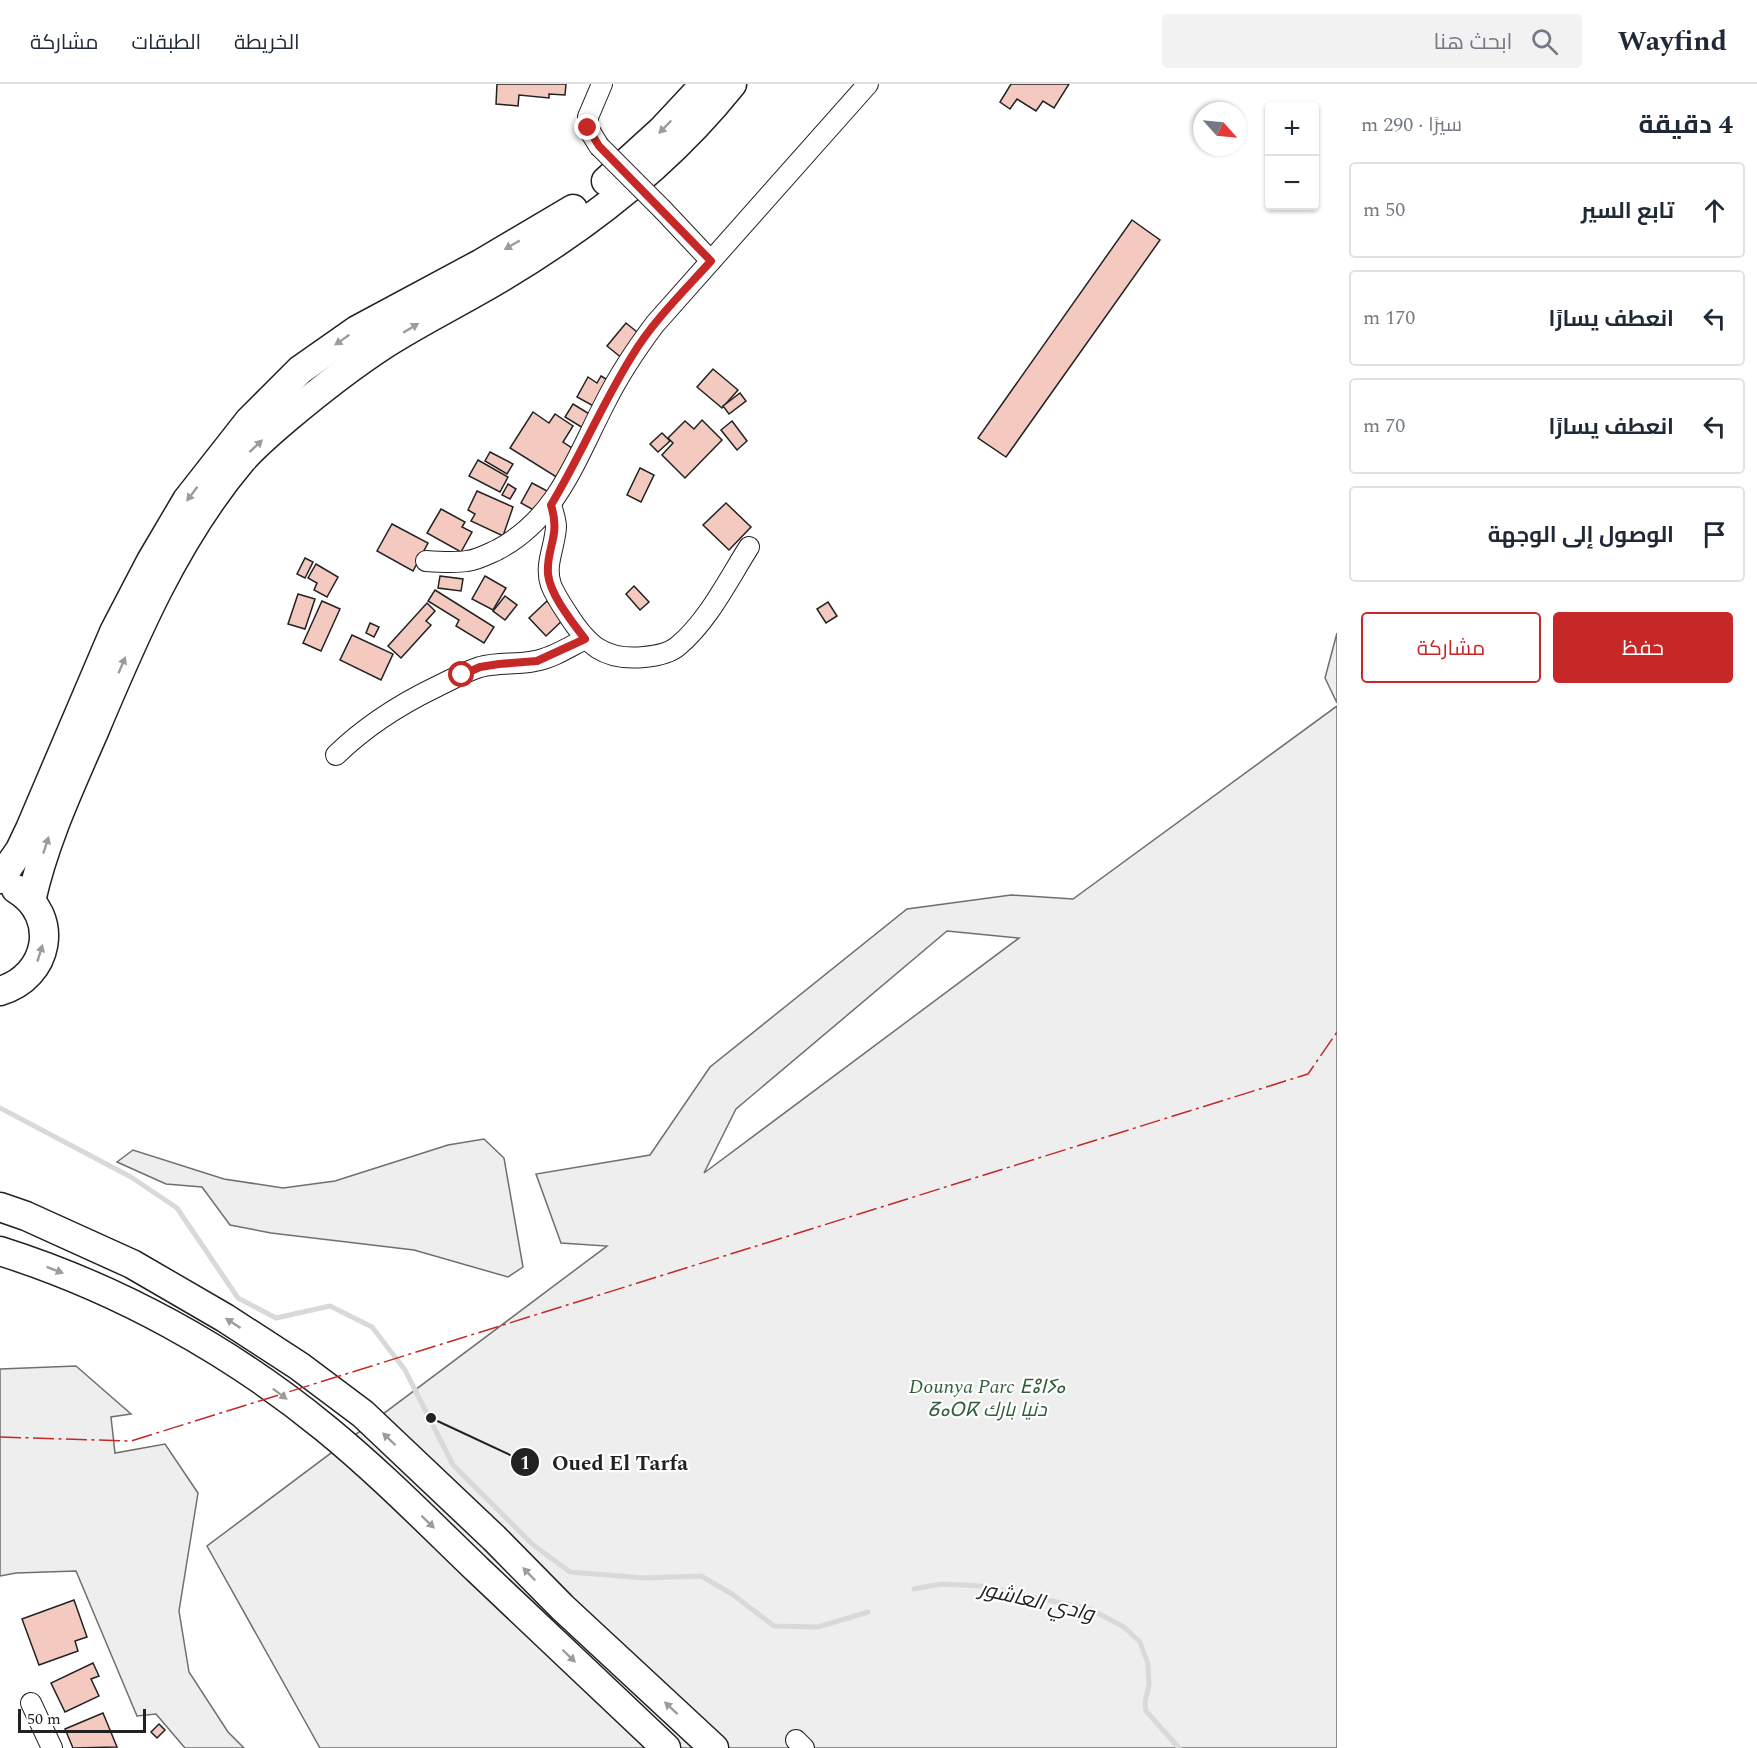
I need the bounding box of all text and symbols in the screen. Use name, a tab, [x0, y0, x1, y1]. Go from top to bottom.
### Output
search box	[1162, 14, 1582, 68]
text: Wayfind	[1618, 20, 1727, 63]
icon: search	[1528, 25, 1561, 58]
text: ابحث هنا	[1434, 26, 1513, 59]
text: مشاركة	[30, 27, 99, 59]
text: الطبقات	[132, 27, 201, 59]
text: الخريطة	[234, 27, 300, 59]
north arrow	[1193, 102, 1247, 156]
map controls	[1265, 102, 1319, 210]
button: +	[1265, 102, 1319, 156]
text: 4 دقيقة	[1638, 105, 1733, 145]
text: سيرًا · 290 m	[1361, 110, 1462, 140]
route end	[574, 114, 600, 140]
one-way arrow	[659, 119, 673, 133]
button: −	[1265, 156, 1319, 210]
icon: ahead	[1698, 194, 1731, 227]
text: 50 m	[1363, 195, 1405, 225]
text: تابع السير	[1581, 195, 1674, 228]
one-way arrow	[504, 240, 520, 251]
icon: left	[1698, 302, 1731, 335]
text: 170 m	[1363, 303, 1415, 333]
text: انعطف يسارًا	[1549, 303, 1674, 336]
one-way arrow	[403, 323, 419, 334]
one-way arrow	[334, 334, 349, 346]
icon: left	[1698, 410, 1731, 443]
text: 70 m	[1363, 411, 1405, 441]
text: انعطف يسارًا	[1549, 411, 1674, 444]
one-way arrow	[249, 440, 263, 454]
one-way arrow	[186, 486, 198, 502]
icon: arrive	[1698, 518, 1731, 551]
text: الوصول إلى الوجهة	[1488, 519, 1674, 552]
button: مشاركة	[1361, 612, 1541, 683]
button: حفظ	[1553, 612, 1733, 683]
one-way arrow	[117, 656, 127, 674]
route start	[448, 661, 474, 687]
one-way arrow	[42, 836, 51, 854]
one-way arrow	[36, 944, 45, 962]
one-way arrow	[46, 1266, 64, 1276]
one-way arrow	[225, 1317, 241, 1328]
park label: Dounya Parc ⴹⵓⵏⵢⴰ ⵒⴰⵔⴽ دنيا بارك	[909, 1372, 1067, 1425]
one-way arrow	[273, 1388, 288, 1400]
one-way arrow	[381, 1432, 396, 1446]
callout: Oued El Tarfa	[510, 1443, 700, 1482]
text: Oued El Tarfa	[552, 1448, 688, 1480]
text: 1	[520, 1450, 530, 1477]
one-way arrow	[421, 1514, 435, 1528]
one-way arrow	[523, 1568, 537, 1582]
water label: وادي العاشور	[973, 1573, 1099, 1631]
one-way arrow	[562, 1649, 577, 1663]
one-way arrow	[664, 1702, 679, 1715]
scale bar	[18, 1706, 146, 1734]
text: 50 m	[27, 1707, 61, 1731]

